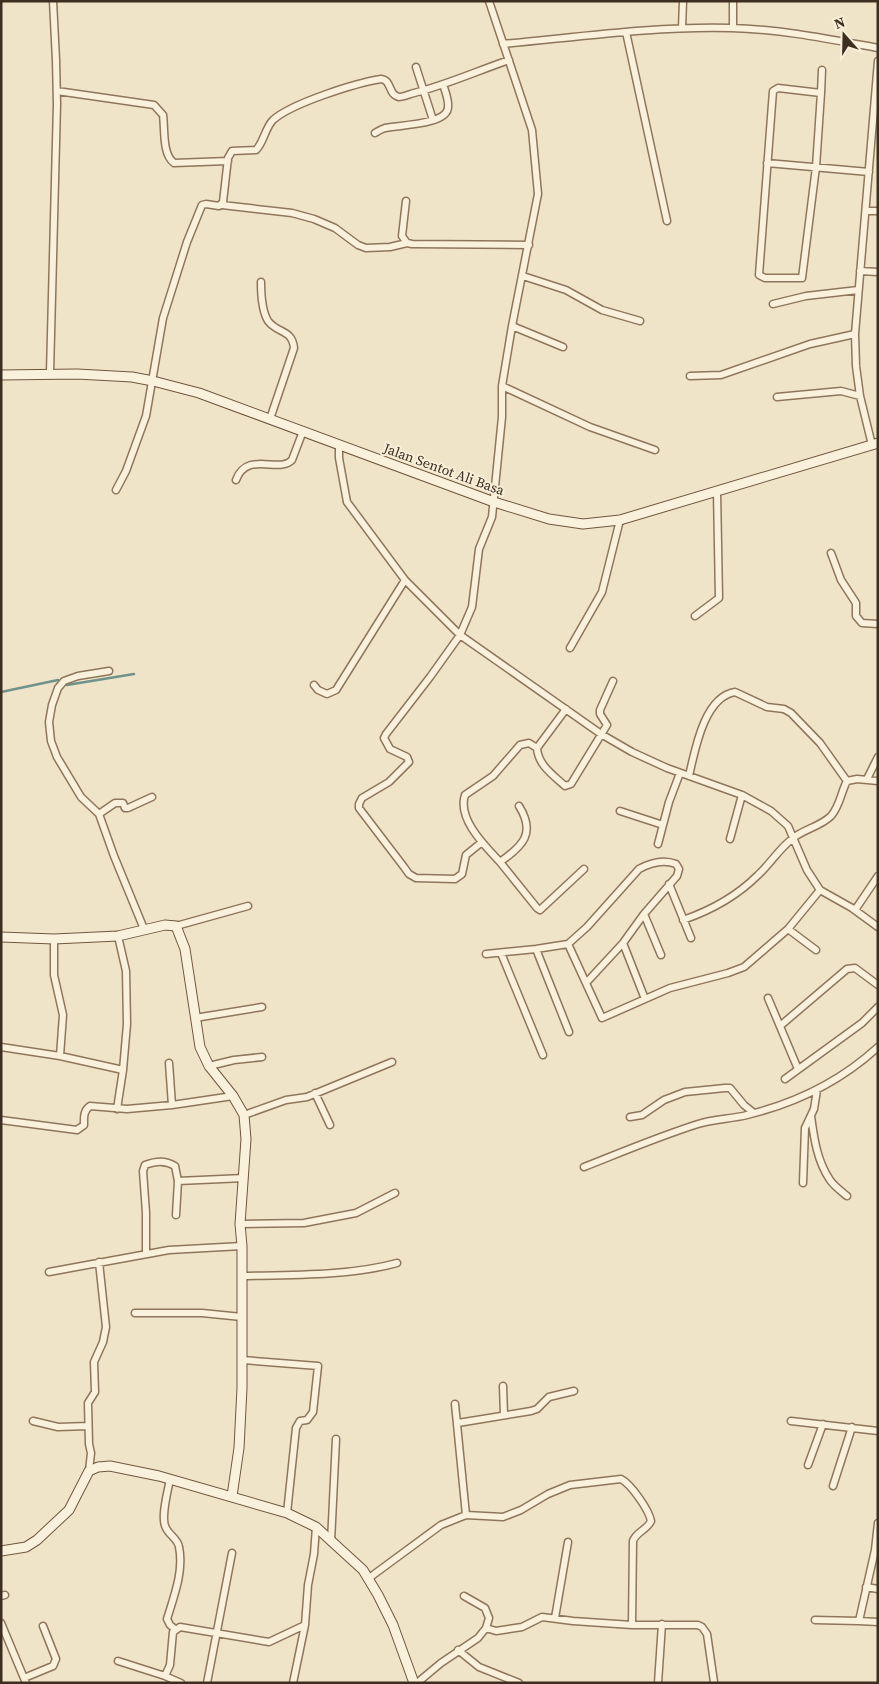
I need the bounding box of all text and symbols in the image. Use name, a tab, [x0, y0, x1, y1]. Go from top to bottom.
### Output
north arrow	[819, 10, 869, 60]
text: N	[831, 12, 848, 34]
street label: Jalan Sentot Ali Basa	[380, 437, 508, 500]

